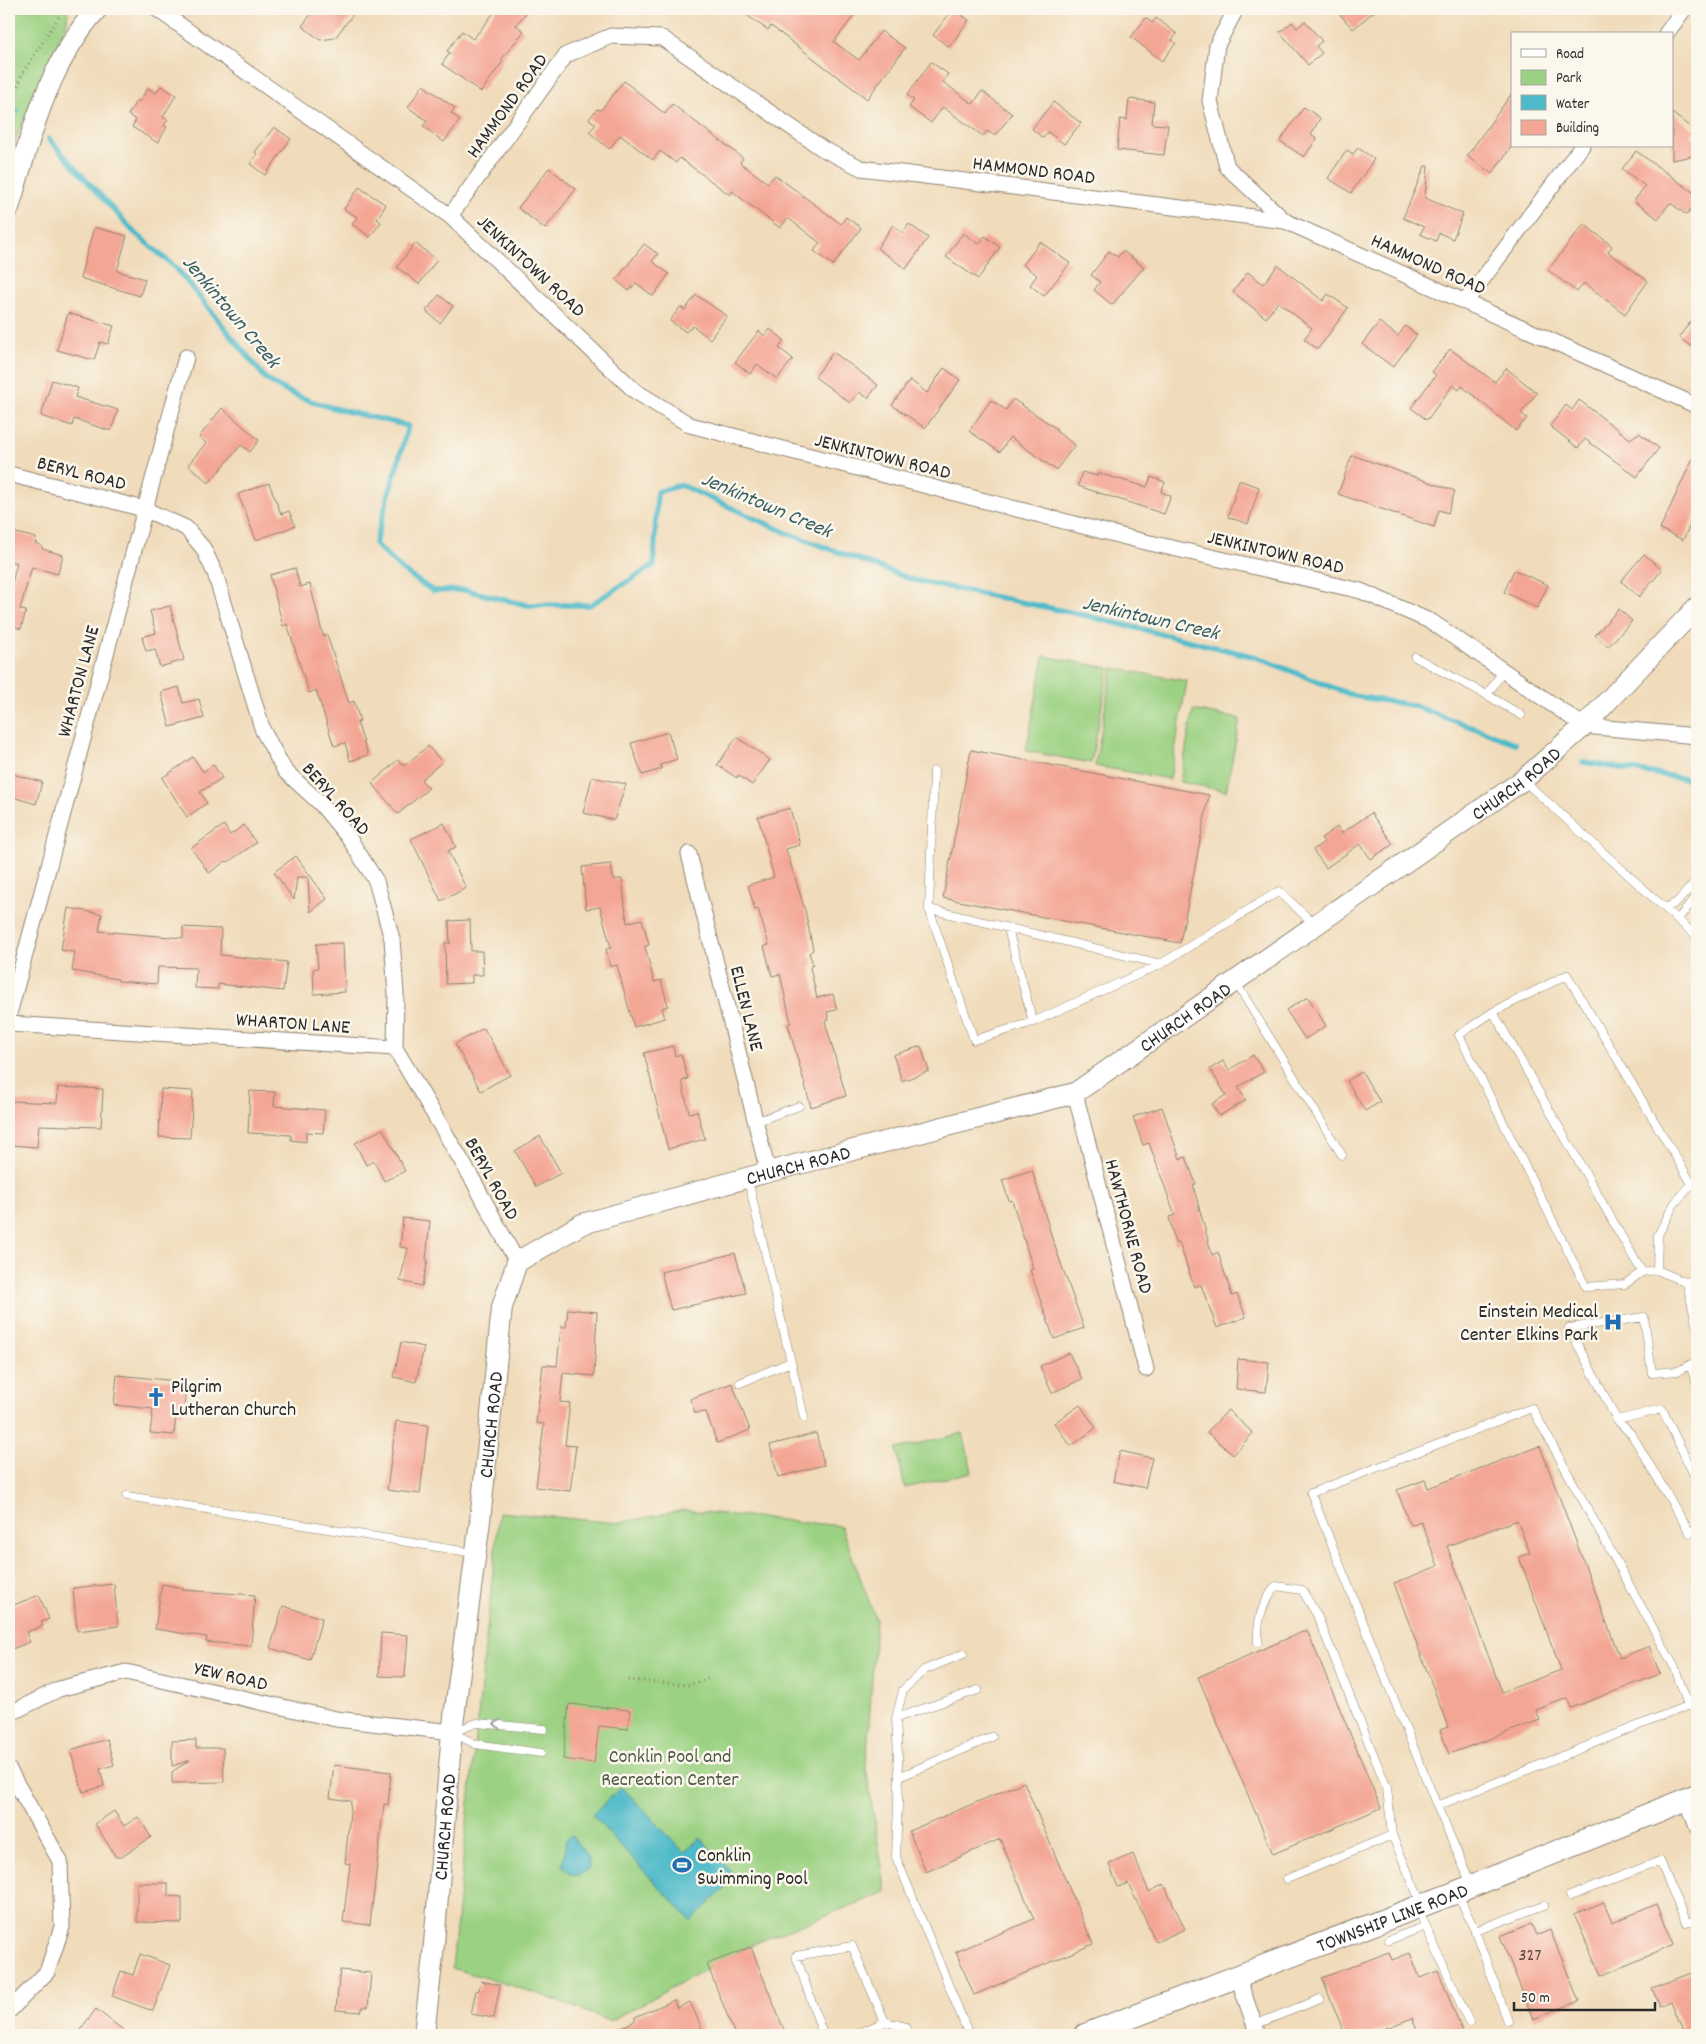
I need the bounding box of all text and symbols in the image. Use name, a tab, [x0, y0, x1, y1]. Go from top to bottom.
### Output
legend	[1511, 32, 1674, 148]
text: Road	[1556, 44, 1584, 66]
street label: HAMMOND ROAD	[461, 49, 556, 165]
text: Park	[1556, 68, 1582, 90]
text: Water	[1556, 94, 1590, 116]
text: Building	[1556, 118, 1599, 140]
street label: HAMMOND ROAD	[971, 151, 1097, 193]
street label: JENKINTOWN ROAD	[469, 209, 590, 325]
street label: HAMMOND ROAD	[1366, 228, 1490, 304]
water label: Jenkintown Creek	[173, 250, 287, 378]
street label: JENKINTOWN ROAD	[811, 427, 953, 488]
street label: BERYL ROAD	[34, 450, 129, 499]
water label: Jenkintown Creek	[696, 466, 838, 549]
street label: JENKINTOWN ROAD	[1204, 525, 1346, 583]
water label: Jenkintown Creek	[1079, 590, 1224, 651]
street label: WHARTON LANE	[52, 623, 108, 741]
street label: CHURCH ROAD	[1467, 741, 1568, 829]
street label: BERYL ROAD	[294, 757, 376, 843]
street label: ELLEN LANE	[721, 963, 769, 1054]
street label: CHURCH ROAD	[1135, 977, 1238, 1061]
street label: WHARTON LANE	[235, 1007, 351, 1043]
street label: BERYL ROAD	[456, 1133, 525, 1226]
street label: CHURCH ROAD	[743, 1140, 854, 1194]
street label: HAWTHORNE ROAD	[1096, 1156, 1158, 1297]
place label: Einstein Medical Center Elkins Park	[1460, 1299, 1598, 1350]
hospital icon: Einstein Medical Center Elkins Park	[1602, 1311, 1624, 1333]
street label: CHURCH ROAD	[474, 1370, 512, 1480]
place label: Pilgrim Lutheran Church	[171, 1374, 296, 1425]
church icon: Pilgrim Lutheran Church	[145, 1386, 167, 1408]
street label: YEW ROAD	[191, 1656, 270, 1700]
one-way arrow	[493, 1719, 501, 1729]
park label: Conklin Pool and Recreation Center	[601, 1744, 739, 1795]
street label: CHURCH ROAD	[428, 1773, 465, 1882]
place label: Conklin Swimming Pool	[697, 1843, 808, 1894]
sports icon: Conklin Swimming Pool	[671, 1854, 693, 1876]
street label: TOWNSHIP LINE ROAD	[1313, 1878, 1473, 1962]
house number: 327	[1519, 1944, 1541, 1969]
scale bar	[1514, 1979, 1655, 2011]
text: 50 m	[1521, 1988, 1550, 2010]

